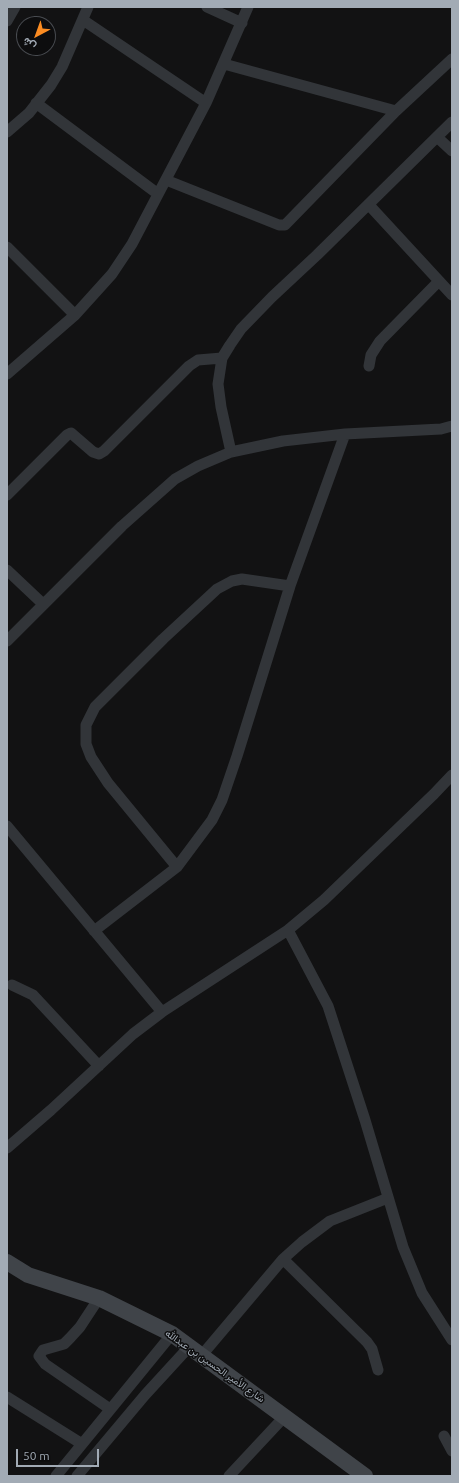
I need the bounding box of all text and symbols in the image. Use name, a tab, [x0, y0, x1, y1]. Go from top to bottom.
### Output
north arrow	[16, 16, 56, 56]
text: ش	[20, 35, 38, 53]
street label: شارع الأمير الحسين بن عبدالله	[163, 1327, 267, 1405]
scale bar	[18, 1441, 101, 1467]
text: 50 m	[23, 1449, 50, 1462]

